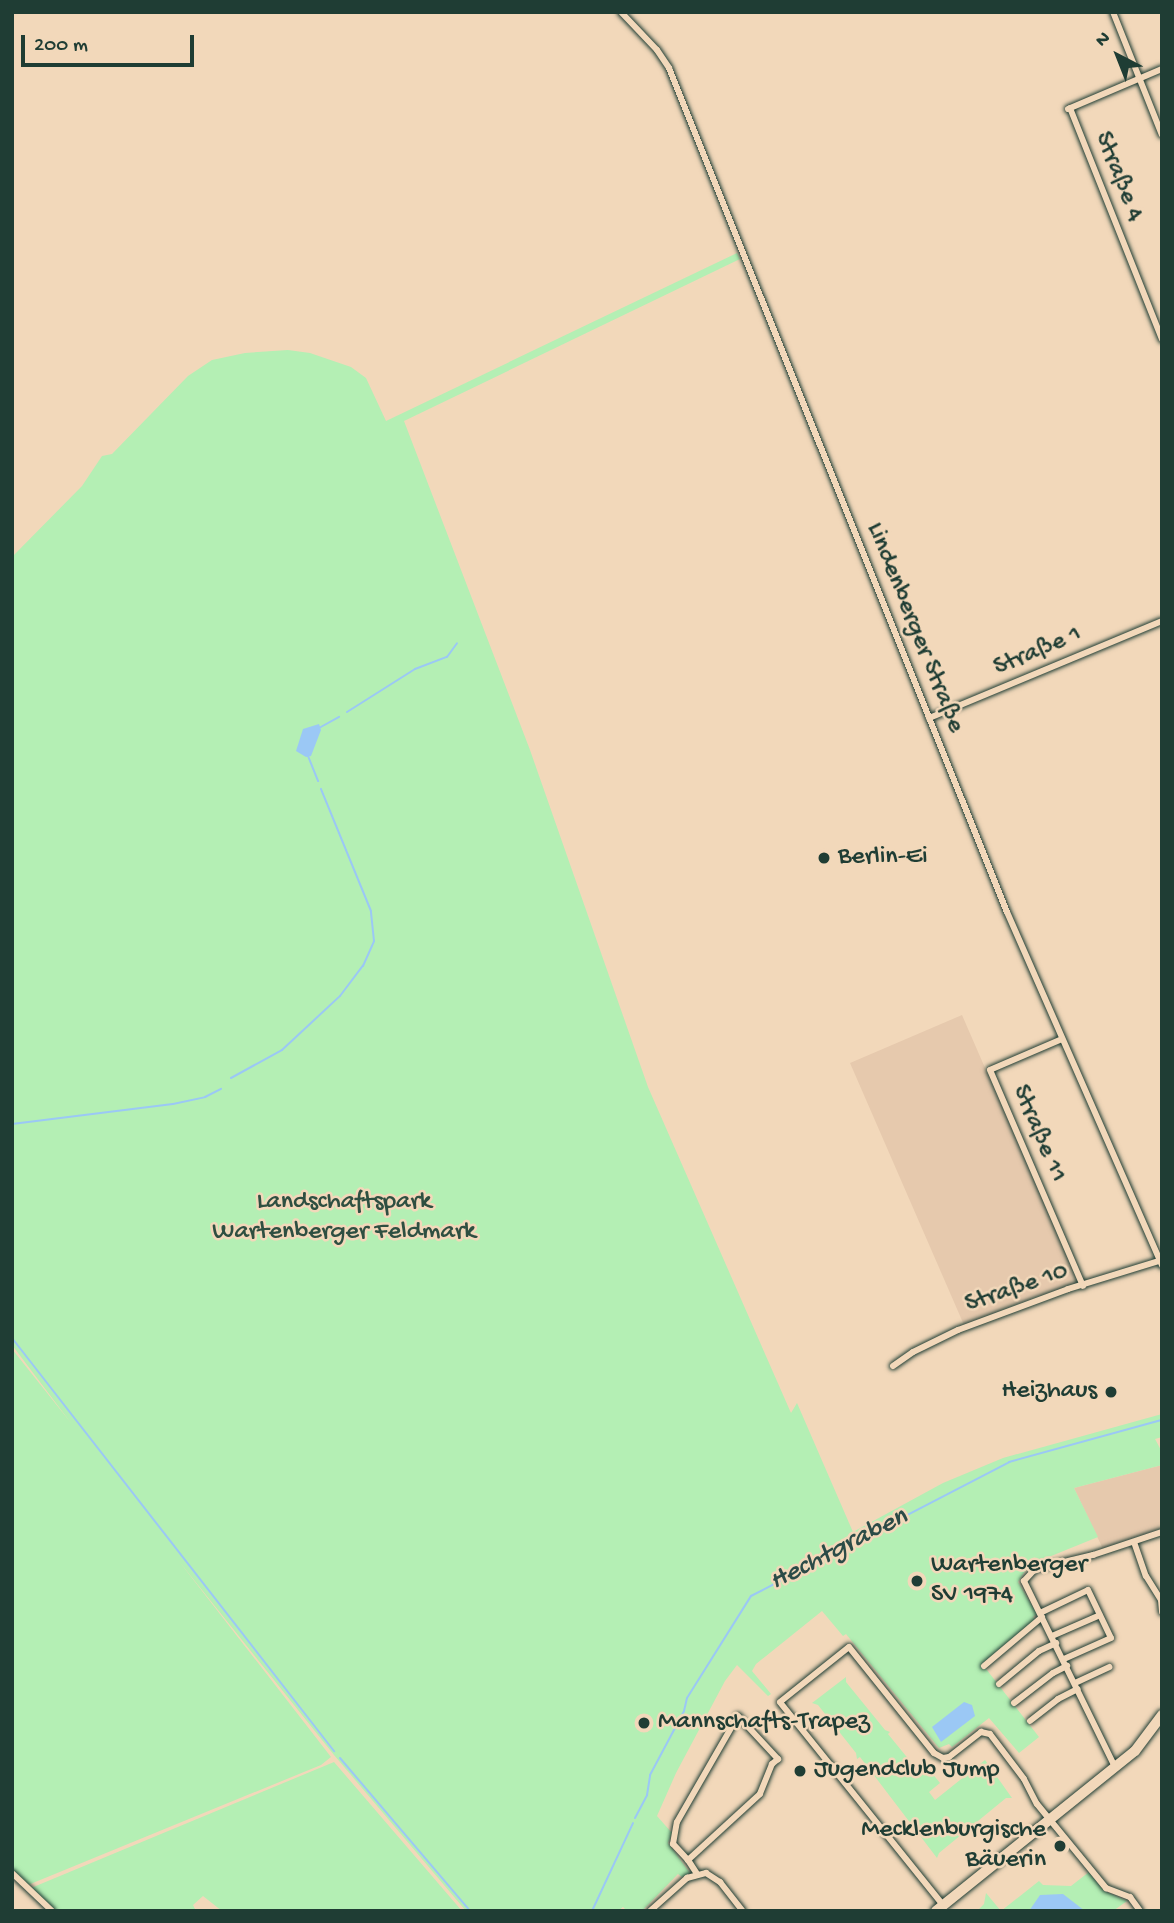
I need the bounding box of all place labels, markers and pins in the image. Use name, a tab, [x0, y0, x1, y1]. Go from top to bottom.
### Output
place label: Berlin-Ei	[838, 842, 928, 874]
marker: Berlin-Ei	[816, 850, 832, 866]
place label: Heizhaus	[1001, 1376, 1097, 1408]
marker: Heizhaus	[1103, 1384, 1119, 1400]
place label: Wartenberger SV 1974	[931, 1550, 1087, 1612]
marker: Wartenberger SV 1974	[909, 1573, 925, 1589]
place label: Mannschafts-Trapez	[658, 1707, 870, 1739]
marker: Mannschafts-Trapez	[636, 1715, 652, 1731]
place label: Jugendclub Jump	[814, 1755, 1000, 1787]
marker: Jugendclub Jump	[792, 1763, 808, 1779]
place label: Mecklenburgische Bäuerin	[861, 1815, 1046, 1876]
marker: Mecklenburgische Bäuerin	[1052, 1838, 1068, 1854]

